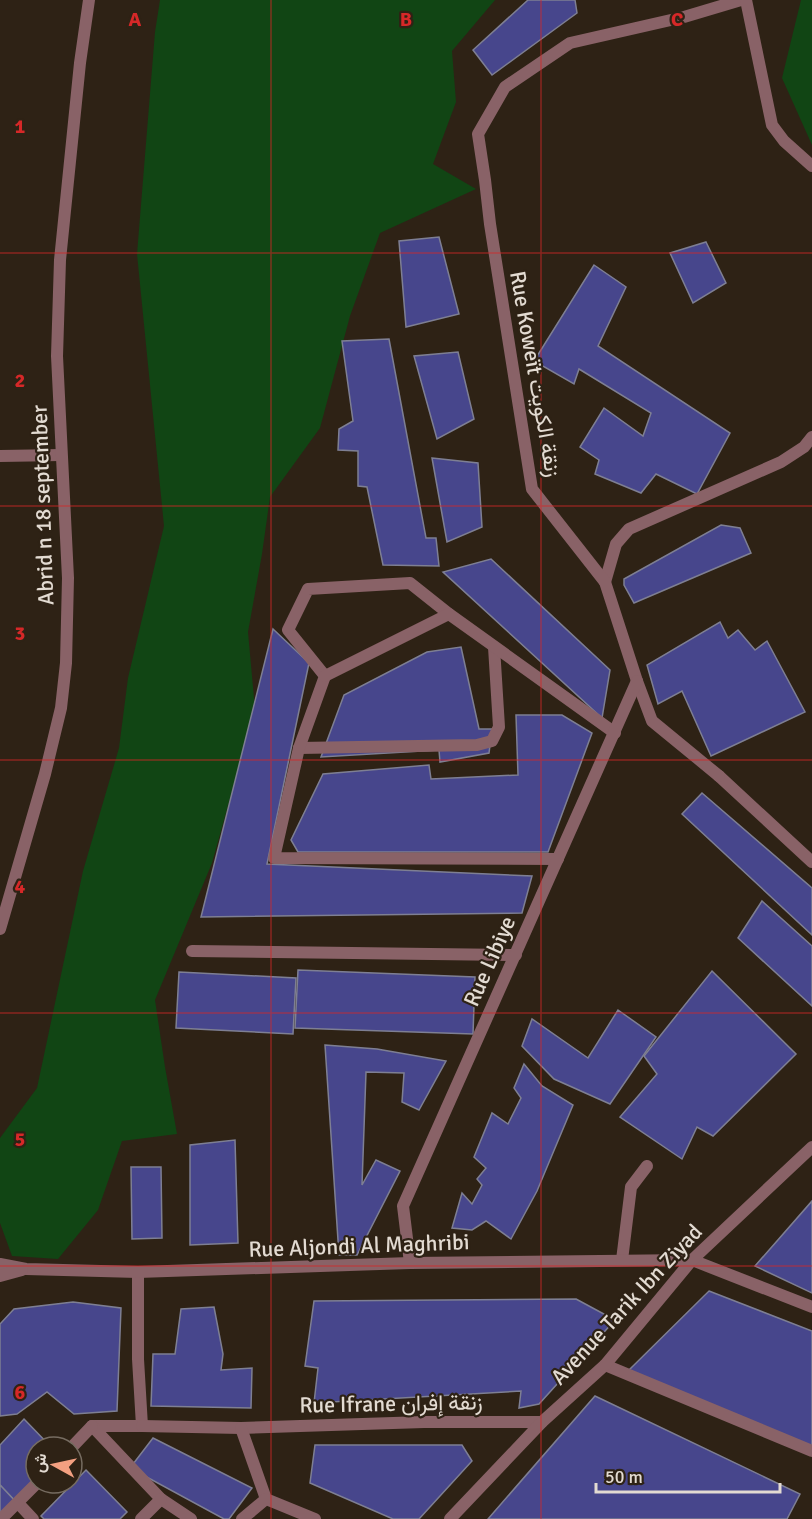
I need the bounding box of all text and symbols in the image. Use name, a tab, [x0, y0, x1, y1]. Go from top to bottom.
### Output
text: A	[129, 7, 142, 32]
text: B	[400, 7, 412, 32]
text: C	[671, 7, 683, 32]
text: 1	[15, 114, 26, 139]
street label: Rue Koweït زنقة الكويت	[504, 269, 567, 479]
text: 2	[15, 368, 25, 393]
street label: Abrid n 18 september	[26, 404, 59, 606]
text: 3	[15, 621, 25, 646]
text: 4	[15, 874, 26, 899]
street label: Rue Libiye	[458, 912, 521, 1011]
text: 5	[15, 1127, 25, 1152]
street label: Avenue Tarik Ibn Ziyad	[545, 1218, 708, 1390]
street label: Rue Aljondi Al Maghribi	[248, 1228, 470, 1263]
text: 6	[15, 1380, 26, 1405]
street label: Rue Ifrane زنقة إفران	[299, 1388, 483, 1420]
north arrow	[24, 1435, 84, 1495]
text: ش	[29, 1452, 51, 1474]
scale bar	[596, 1456, 780, 1494]
text: 50 m	[605, 1466, 643, 1488]

